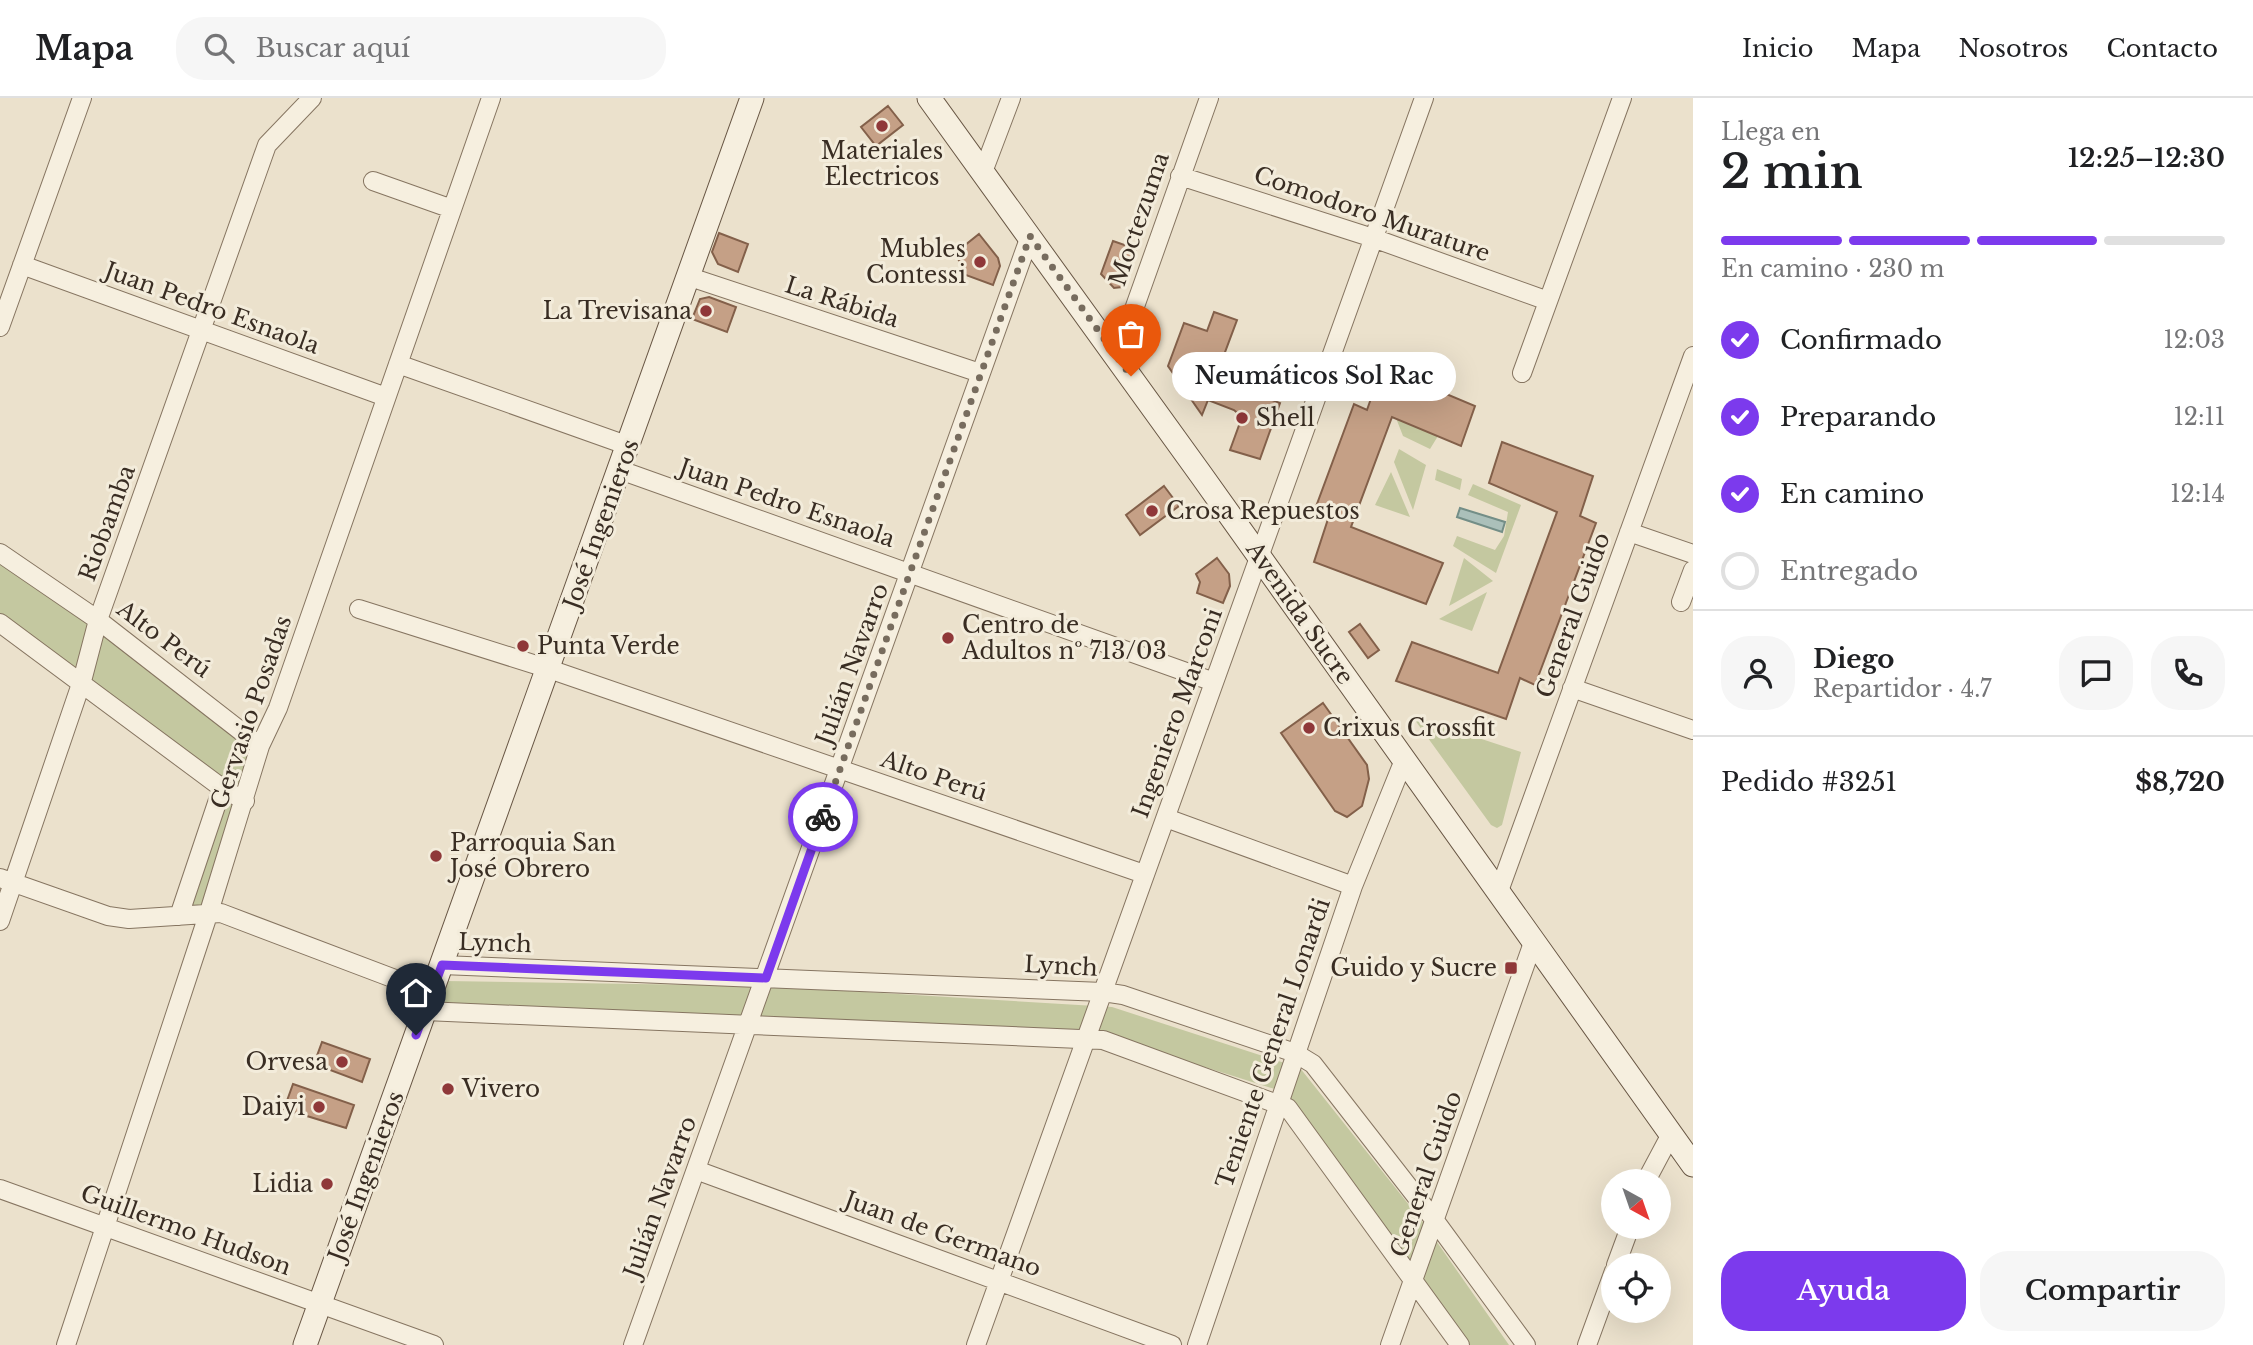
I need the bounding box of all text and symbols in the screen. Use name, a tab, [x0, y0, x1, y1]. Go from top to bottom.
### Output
search box	[176, 17, 666, 80]
text: Mapa	[35, 28, 134, 69]
icon: search	[200, 29, 238, 67]
text: Buscar aquí	[256, 32, 410, 64]
text: Inicio	[1742, 34, 1813, 63]
text: Mapa	[1851, 34, 1920, 63]
text: Nosotros	[1958, 34, 2069, 63]
text: Contacto	[2107, 34, 2218, 63]
marker: Materiales Electricos	[874, 118, 890, 134]
text: Llega en	[1721, 118, 1820, 146]
place label: Materiales Electricos	[821, 137, 943, 191]
text: 12:25–12:30	[2068, 142, 2225, 174]
text: 2 min	[1721, 143, 1863, 200]
street label: Moctezuma	[1103, 148, 1175, 289]
street label: Comodoro Murature	[1250, 160, 1494, 268]
place label: Mubles Contessi	[866, 235, 966, 289]
marker: Mubles Contessi	[972, 254, 988, 270]
street label: Juan Pedro Esnaola	[98, 255, 323, 360]
text: En camino · 230 m	[1721, 255, 1944, 283]
street label: La Rábida	[782, 270, 903, 334]
place label: La Trevisana	[543, 297, 692, 325]
marker: La Trevisana	[698, 303, 714, 319]
pin	[1101, 304, 1161, 376]
icon: bag	[1112, 315, 1150, 353]
icon: check	[1721, 321, 1759, 359]
text: Confirmado	[1780, 324, 1942, 356]
text: 12:03	[2163, 326, 2225, 354]
callout: Neumáticos Sol Rac	[1173, 352, 1456, 400]
text: Neumáticos Sol Rac	[1195, 362, 1433, 390]
icon: check	[1721, 398, 1759, 436]
text: Preparando	[1780, 401, 1936, 433]
text: 12:11	[2174, 403, 2225, 431]
place label: Shell	[1256, 404, 1315, 432]
marker: Shell	[1234, 410, 1250, 426]
street label: José Ingenieros	[556, 435, 645, 616]
street label: Juan Pedro Esnaola	[673, 452, 899, 553]
street label: Riobamba	[73, 461, 141, 585]
icon: check	[1721, 475, 1759, 513]
text: En camino	[1780, 478, 1924, 510]
text: 12:14	[2170, 480, 2225, 508]
place label: Crosa Repuestos	[1166, 497, 1360, 525]
marker: Crosa Repuestos	[1144, 503, 1160, 519]
street label: General Guido	[1530, 529, 1616, 701]
street label: Avenida Sucre	[1240, 535, 1360, 690]
text: Entregado	[1780, 555, 1918, 587]
street label: Julián Navarro	[809, 579, 894, 751]
street label: Alto Perú	[111, 594, 216, 683]
street label: Ingeniero Marconi	[1126, 604, 1228, 822]
place label: Centro de Adultos nº 713/03	[961, 611, 1167, 665]
street label: Gervasio Posadas	[205, 612, 297, 812]
marker: Centro de Adultos nº 713/03	[940, 630, 956, 646]
place label: Punta Verde	[537, 632, 680, 660]
button: person	[1721, 636, 1795, 710]
button: chat	[2059, 636, 2133, 710]
button: phone	[2151, 636, 2225, 710]
marker: Punta Verde	[515, 638, 531, 654]
text: Diego	[1813, 643, 1894, 675]
text: Repartidor · 4.7	[1813, 675, 1992, 703]
place label: Crixus Crossfit	[1323, 714, 1496, 742]
marker: Crixus Crossfit	[1301, 720, 1317, 736]
street label: Alto Perú	[876, 744, 991, 807]
text: Pedido #3251	[1721, 766, 1897, 798]
text: $8,720	[2135, 766, 2225, 798]
courier	[788, 782, 858, 852]
icon: bike	[804, 798, 842, 836]
place label: Parroquia San José Obrero	[447, 829, 616, 883]
marker: Parroquia San José Obrero	[428, 848, 444, 864]
street label: Teniente General Lonardi	[1210, 894, 1336, 1192]
street label: Lynch	[458, 928, 532, 958]
street label: Lynch	[1023, 950, 1099, 982]
place label: Guido y Sucre	[1330, 954, 1497, 982]
marker: Guido y Sucre	[1503, 960, 1519, 976]
pin	[386, 963, 446, 1035]
icon: home	[397, 974, 435, 1012]
place label: Orvesa	[245, 1048, 328, 1076]
marker: Orvesa	[334, 1054, 350, 1070]
place label: Vivero	[461, 1075, 540, 1103]
marker: Vivero	[440, 1081, 456, 1097]
street label: José Ingenieros	[321, 1087, 410, 1268]
street label: General Guido	[1384, 1087, 1468, 1261]
place label: Daiyi	[242, 1093, 305, 1121]
marker: Daiyi	[311, 1099, 327, 1115]
street label: Julián Navarro	[617, 1112, 702, 1284]
north arrow	[1601, 1169, 1671, 1239]
map controls	[1601, 1169, 1671, 1323]
place label: Lidia	[252, 1170, 313, 1198]
marker: Lidia	[319, 1176, 335, 1192]
street label: Guillermo Hudson	[77, 1179, 295, 1281]
street label: Juan de Germano	[838, 1184, 1045, 1283]
button: Ayuda	[1721, 1251, 1966, 1331]
button: Compartir	[1980, 1251, 2225, 1331]
button: locate	[1601, 1253, 1671, 1323]

